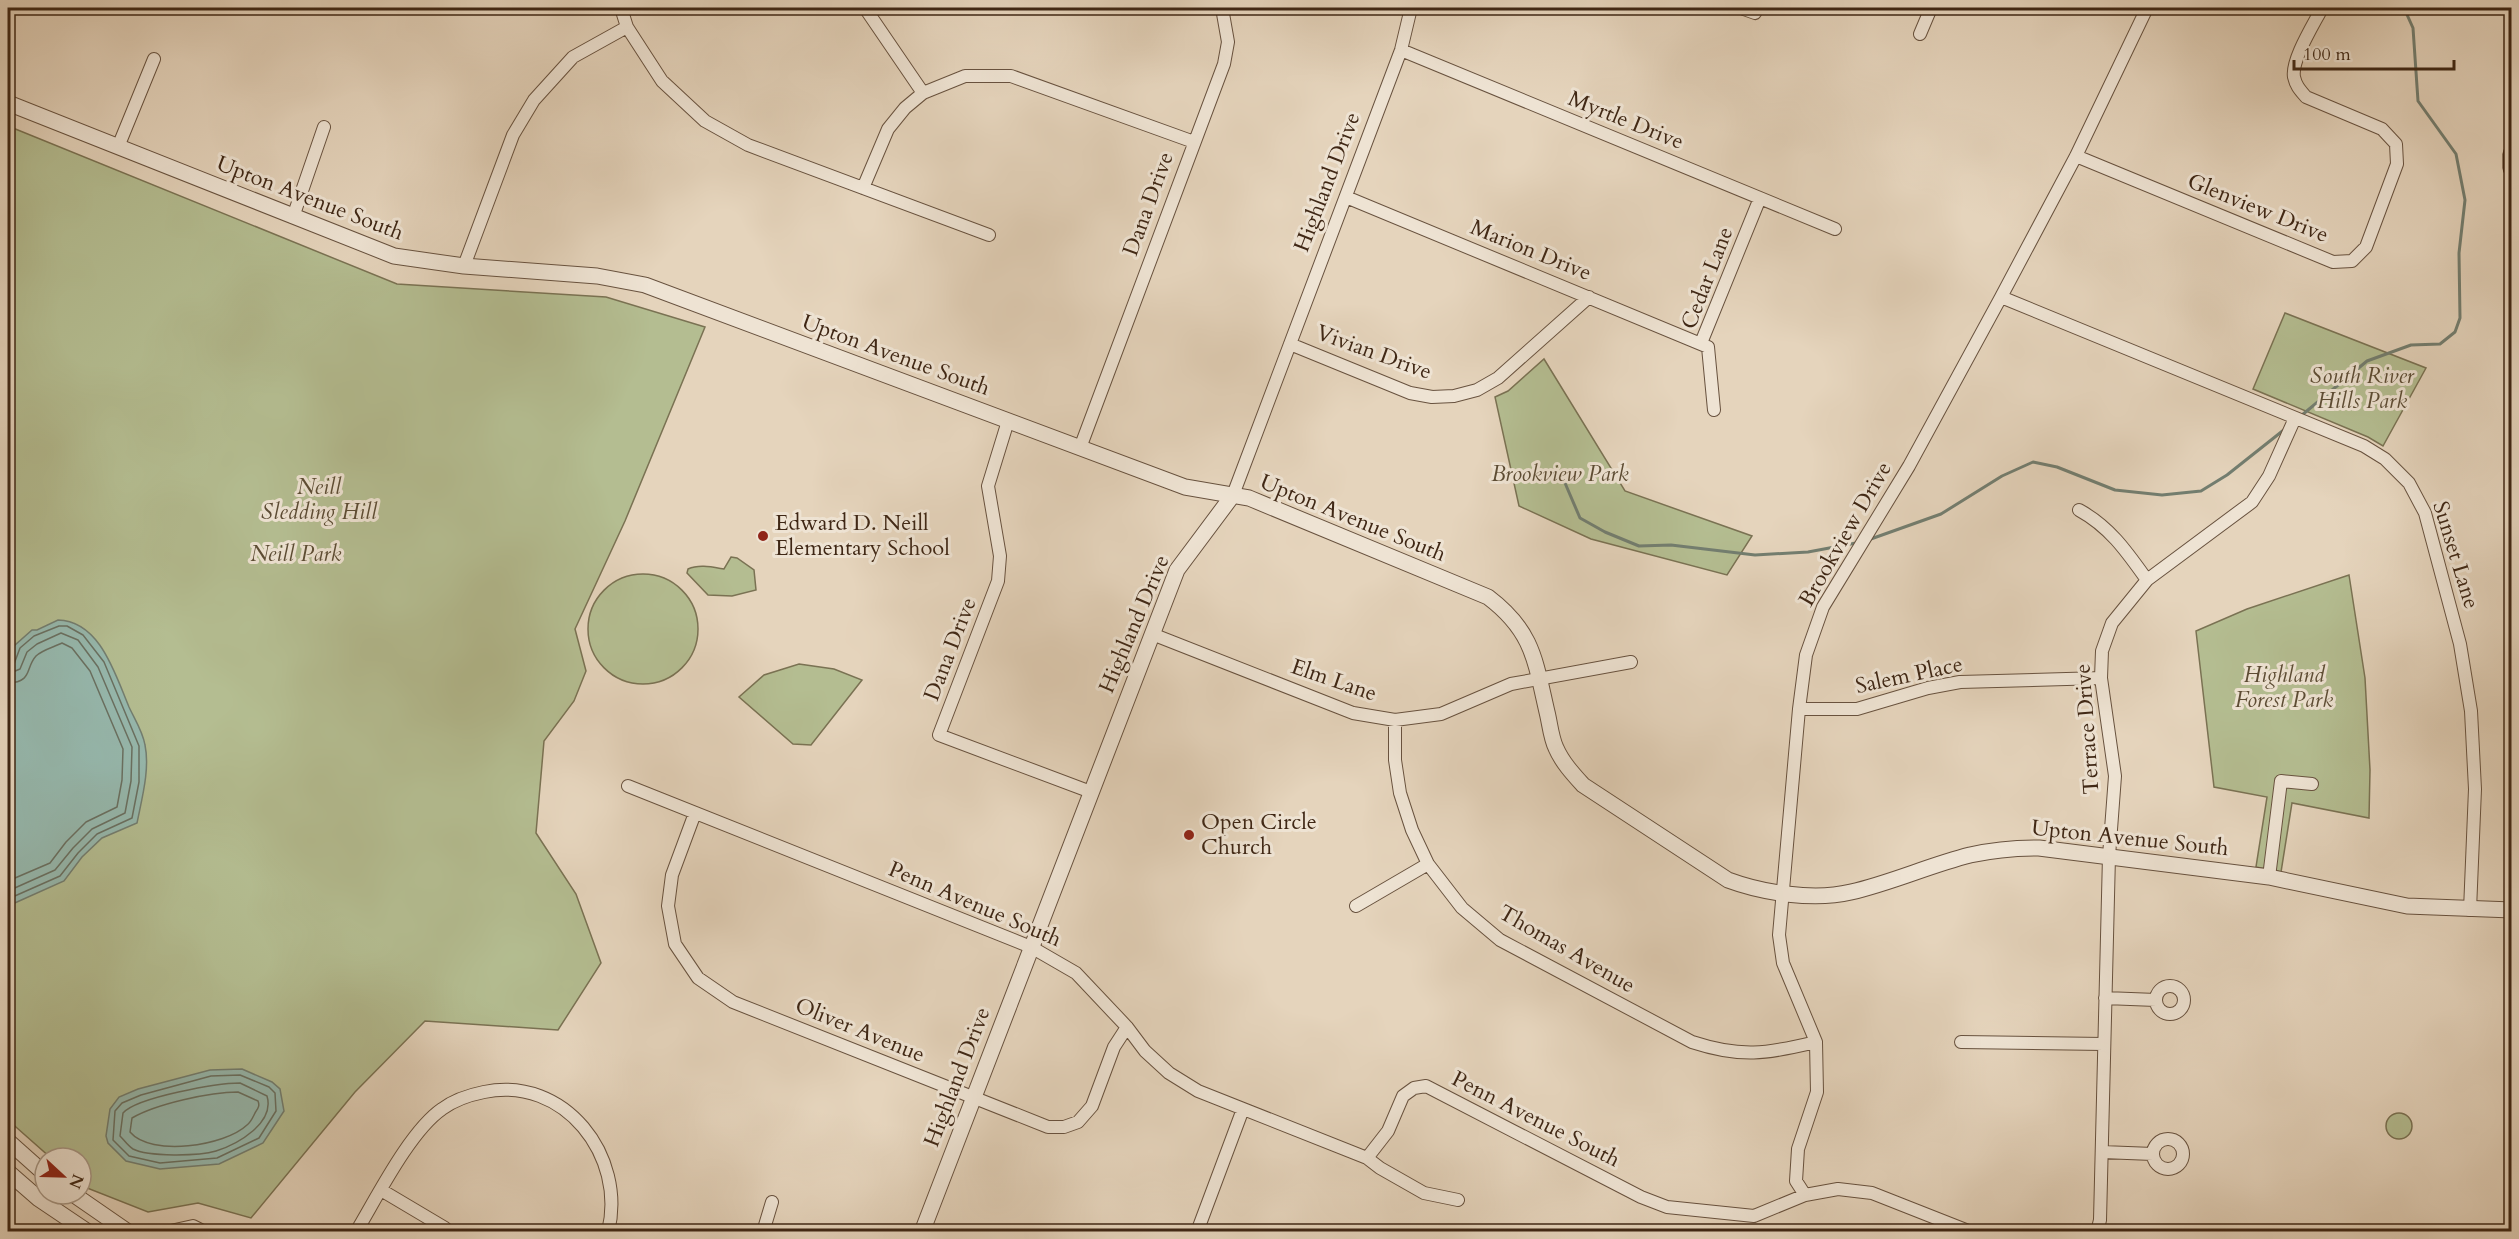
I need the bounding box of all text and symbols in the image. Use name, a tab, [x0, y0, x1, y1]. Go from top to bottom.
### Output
scale bar	[2294, 33, 2454, 71]
text: 100 m	[2303, 42, 2351, 67]
street label: Myrtle Drive	[1564, 83, 1688, 157]
street label: Highland Drive	[1287, 108, 1367, 256]
street label: Upton Avenue South	[212, 148, 408, 248]
street label: Dana Drive	[1115, 148, 1181, 260]
street label: Glenview Drive	[2183, 166, 2333, 250]
street label: Marion Drive	[1466, 212, 1596, 288]
street label: Cedar Lane	[1674, 223, 1740, 333]
street label: Upton Avenue South	[798, 307, 994, 403]
street label: Vivian Drive	[1312, 317, 1436, 387]
park label: South River Hills Park	[2310, 361, 2415, 416]
street label: Brookview Drive	[1791, 456, 1899, 612]
park label: Brookview Park	[1491, 459, 1629, 489]
street label: Upton Avenue South	[1256, 467, 1450, 569]
park label: Neill Sledding Hill	[261, 472, 378, 527]
street label: Sunset Lane	[2425, 497, 2487, 613]
place label: Edward D. Neill Elementary School	[775, 508, 950, 563]
marker: Edward D. Neill Elementary School	[756, 529, 770, 543]
park label: Neill Park	[251, 539, 342, 569]
street label: Highland Drive	[1091, 550, 1177, 698]
street label: Dana Drive	[917, 593, 983, 705]
street label: Salem Place	[1853, 649, 1965, 701]
street label: Elm Lane	[1287, 651, 1381, 709]
park label: Highland Forest Park	[2235, 660, 2333, 715]
street label: Terrace Drive	[2067, 663, 2107, 795]
place label: Open Circle Church	[1201, 807, 1317, 862]
street label: Upton Avenue South	[2030, 813, 2230, 863]
marker: Open Circle Church	[1182, 828, 1196, 842]
street label: Penn Avenue South	[884, 854, 1066, 954]
street label: Thomas Avenue	[1493, 898, 1641, 1000]
street label: Oliver Avenue	[791, 990, 929, 1070]
street label: Highland Drive	[917, 1003, 997, 1151]
street label: Penn Avenue South	[1447, 1064, 1625, 1174]
north arrow	[33, 1146, 93, 1206]
text: N	[63, 1171, 89, 1192]

